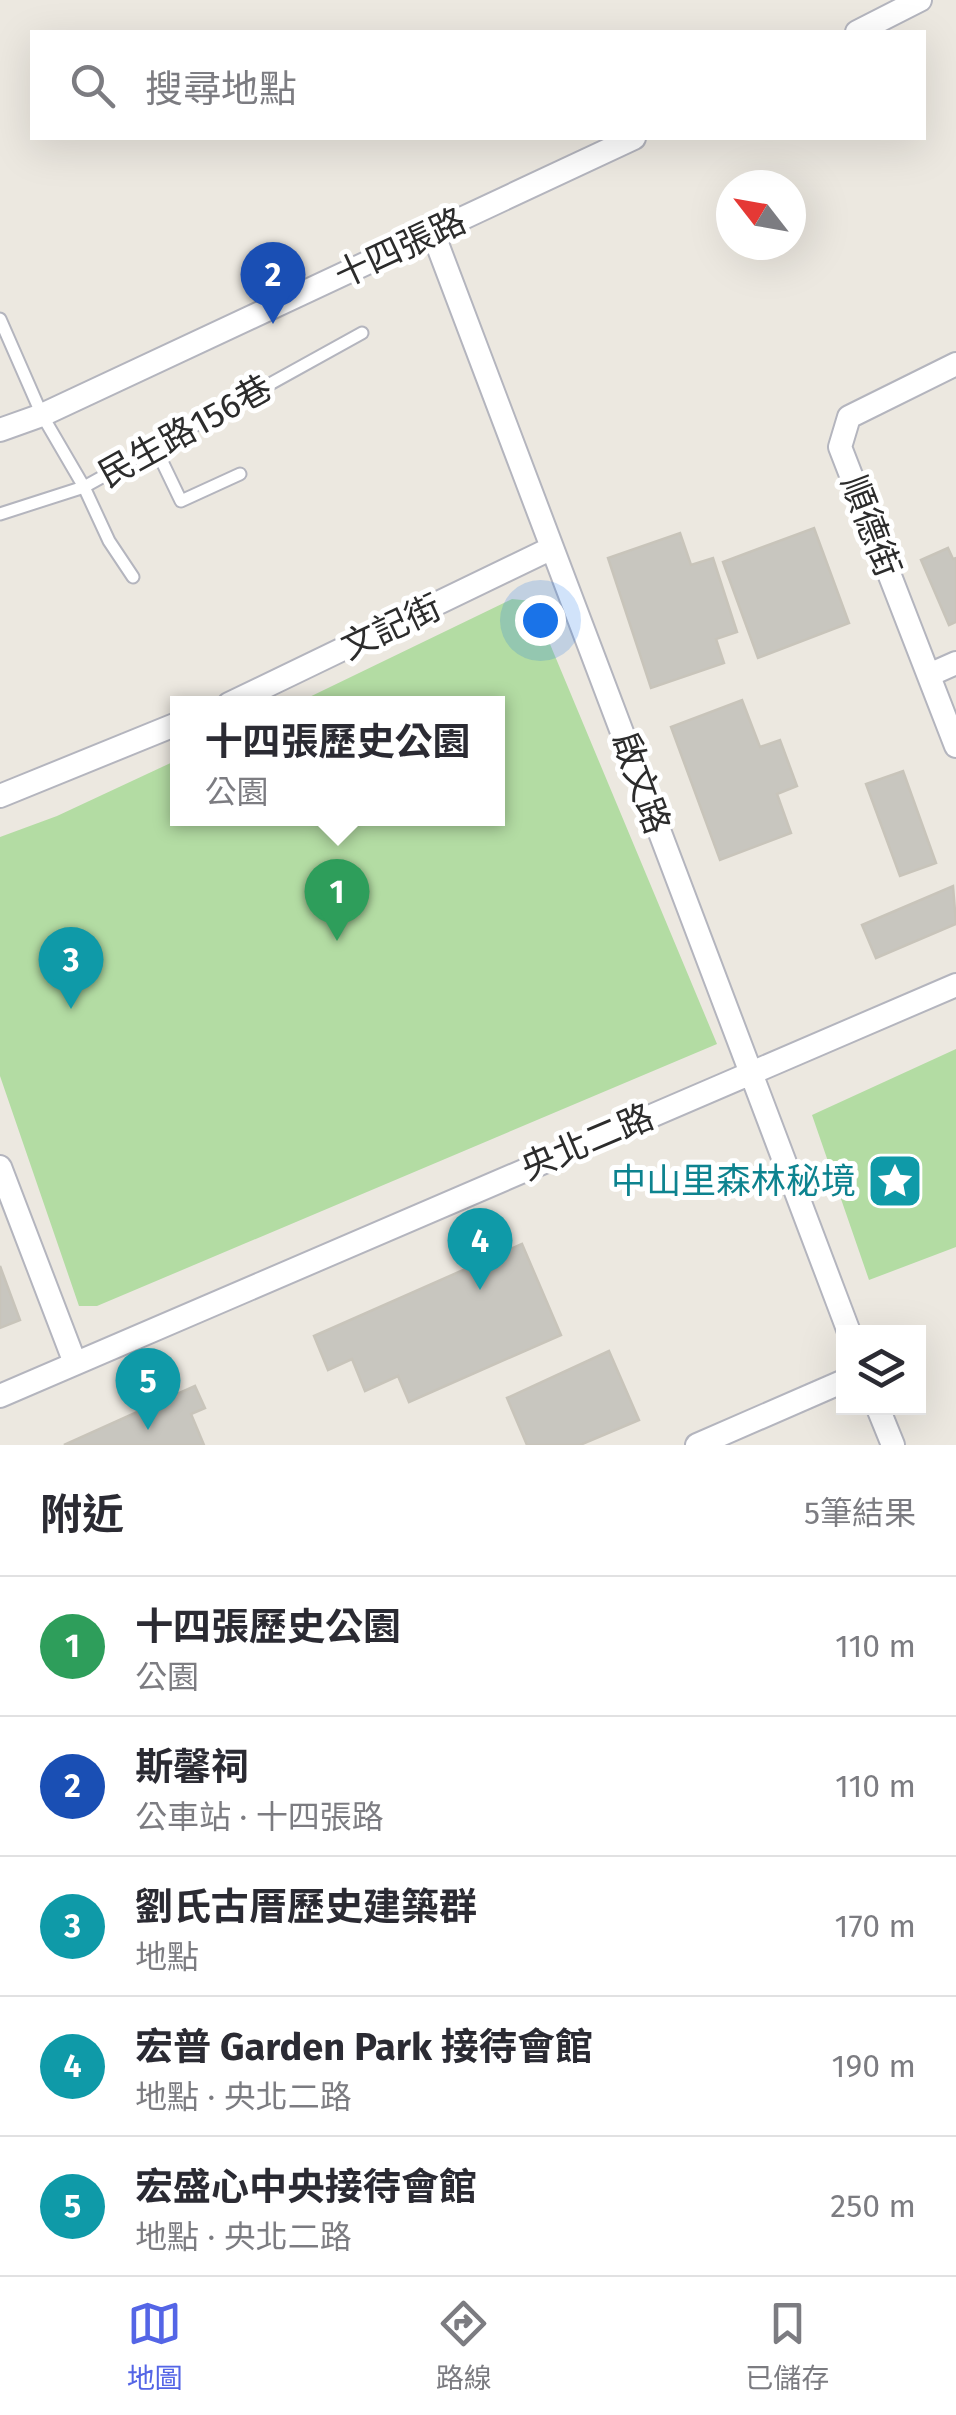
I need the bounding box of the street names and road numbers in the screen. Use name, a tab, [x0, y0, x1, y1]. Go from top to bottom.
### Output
street label: 十四張路	[328, 199, 472, 297]
street label: 民生路156巷	[91, 366, 279, 496]
street label: 順德街	[833, 469, 909, 583]
street label: 文記街	[335, 586, 447, 668]
street label: 啟文路	[603, 726, 679, 840]
street label: 央北二路	[514, 1095, 660, 1189]

